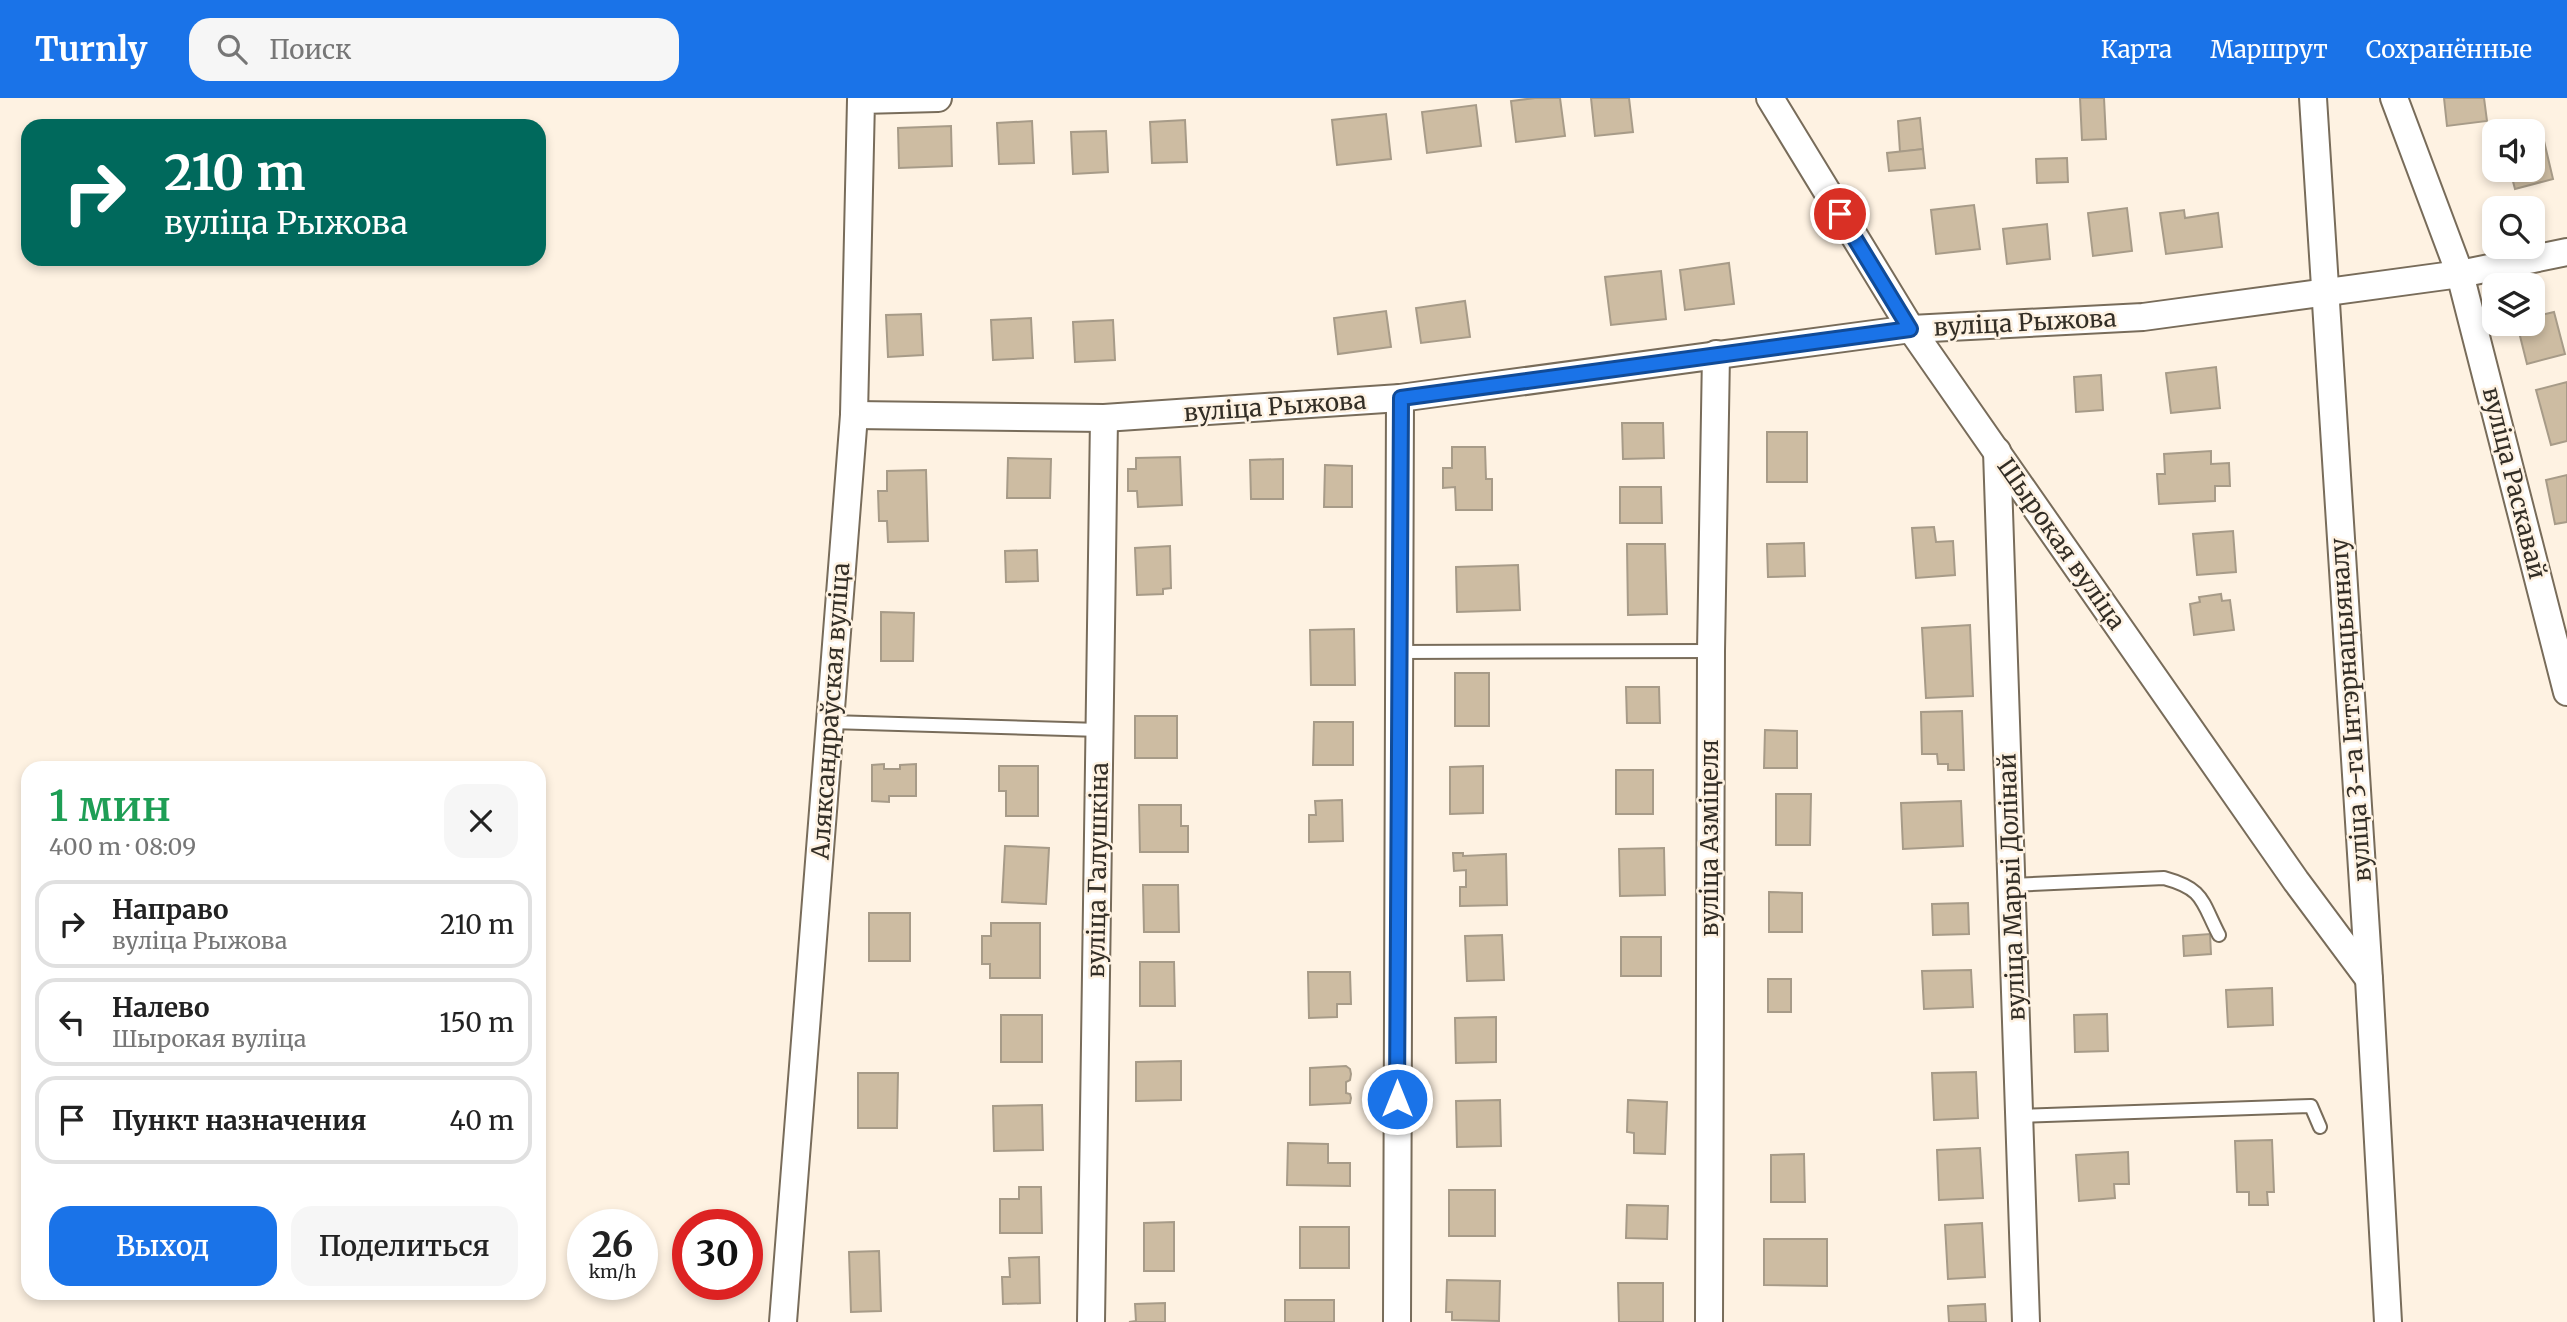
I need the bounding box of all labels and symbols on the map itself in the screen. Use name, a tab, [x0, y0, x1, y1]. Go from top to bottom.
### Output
pin	[1810, 184, 1870, 244]
street label: вуліца Рыжова	[1933, 302, 2117, 343]
street label: вуліца Раскавай	[2476, 384, 2553, 582]
street label: вуліца Рыжова	[1183, 385, 1367, 428]
street label: Шырокая вуліца	[1991, 452, 2132, 636]
street label: вуліца 3-га Інтэрнацыяналу	[2323, 537, 2378, 883]
street label: Аляксандраўская вуліца	[805, 561, 856, 861]
street label: вуліца Азміцеля	[1694, 739, 1725, 937]
street label: вуліца Марыі Долінай	[1991, 753, 2032, 1021]
street label: вуліца Галушкіна	[1080, 762, 1115, 978]
position arrow	[1360, 1062, 1434, 1136]
speed limit sign: 30	[672, 1209, 763, 1300]

